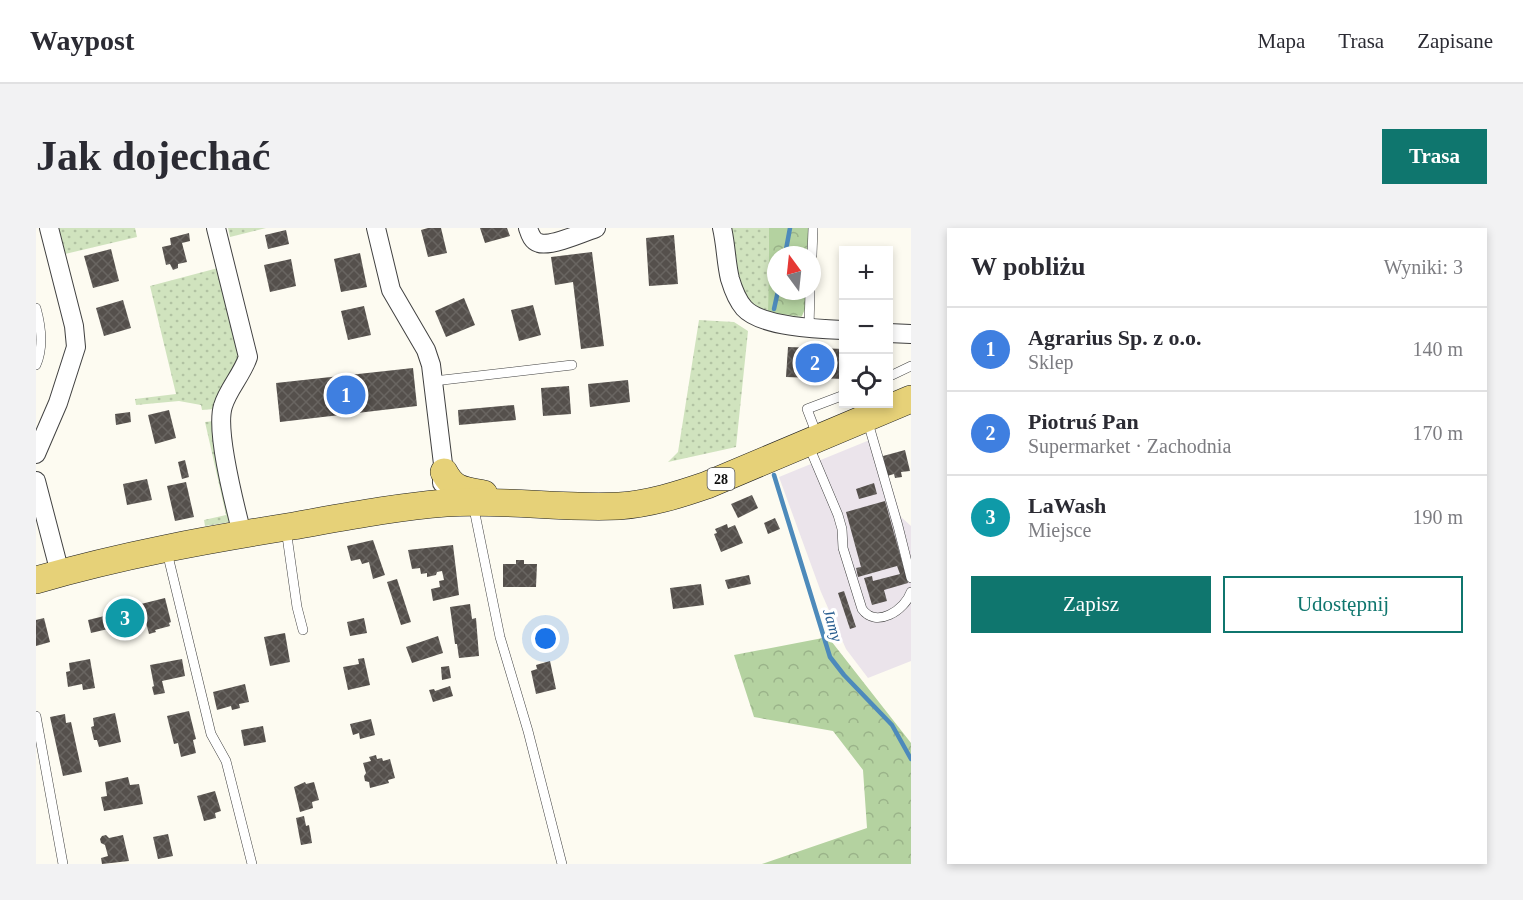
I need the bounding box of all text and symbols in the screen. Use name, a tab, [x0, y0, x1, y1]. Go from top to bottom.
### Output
text: Waypost	[30, 25, 134, 56]
text: Mapa	[1257, 29, 1305, 53]
text: Trasa	[1338, 29, 1384, 53]
text: Zapisane	[1417, 29, 1493, 53]
button: Trasa	[1382, 129, 1487, 184]
text: Jak dojechać	[36, 133, 271, 179]
north arrow	[767, 246, 821, 300]
map controls	[839, 246, 893, 408]
button: +	[839, 246, 893, 300]
text: W pobliżu	[971, 252, 1085, 281]
text: Wyniki: 3	[1384, 256, 1463, 278]
button: −	[839, 300, 893, 354]
text: Agrarius Sp. z o.o.	[1028, 325, 1202, 350]
text: 1	[986, 338, 996, 360]
text: 140 m	[1412, 338, 1463, 360]
pin: 2	[796, 340, 834, 386]
text: Sklep	[1028, 351, 1074, 373]
button: locate	[839, 354, 893, 408]
pin: 1	[326, 372, 366, 418]
text: Piotruś Pan	[1028, 409, 1139, 434]
text: 2	[986, 422, 996, 444]
text: 170 m	[1412, 422, 1463, 444]
text: Supermarket · Zachodnia	[1028, 435, 1231, 457]
road number: 28	[708, 468, 734, 490]
text: LaWash	[1028, 493, 1106, 518]
text: 3	[986, 506, 996, 528]
text: 190 m	[1412, 506, 1463, 528]
text: Miejsce	[1028, 519, 1091, 541]
button: Zapisz	[971, 576, 1211, 633]
button: Udostępnij	[1223, 576, 1463, 633]
pin: 3	[106, 596, 145, 640]
water label: Jamy	[819, 606, 846, 645]
your location	[531, 624, 560, 653]

